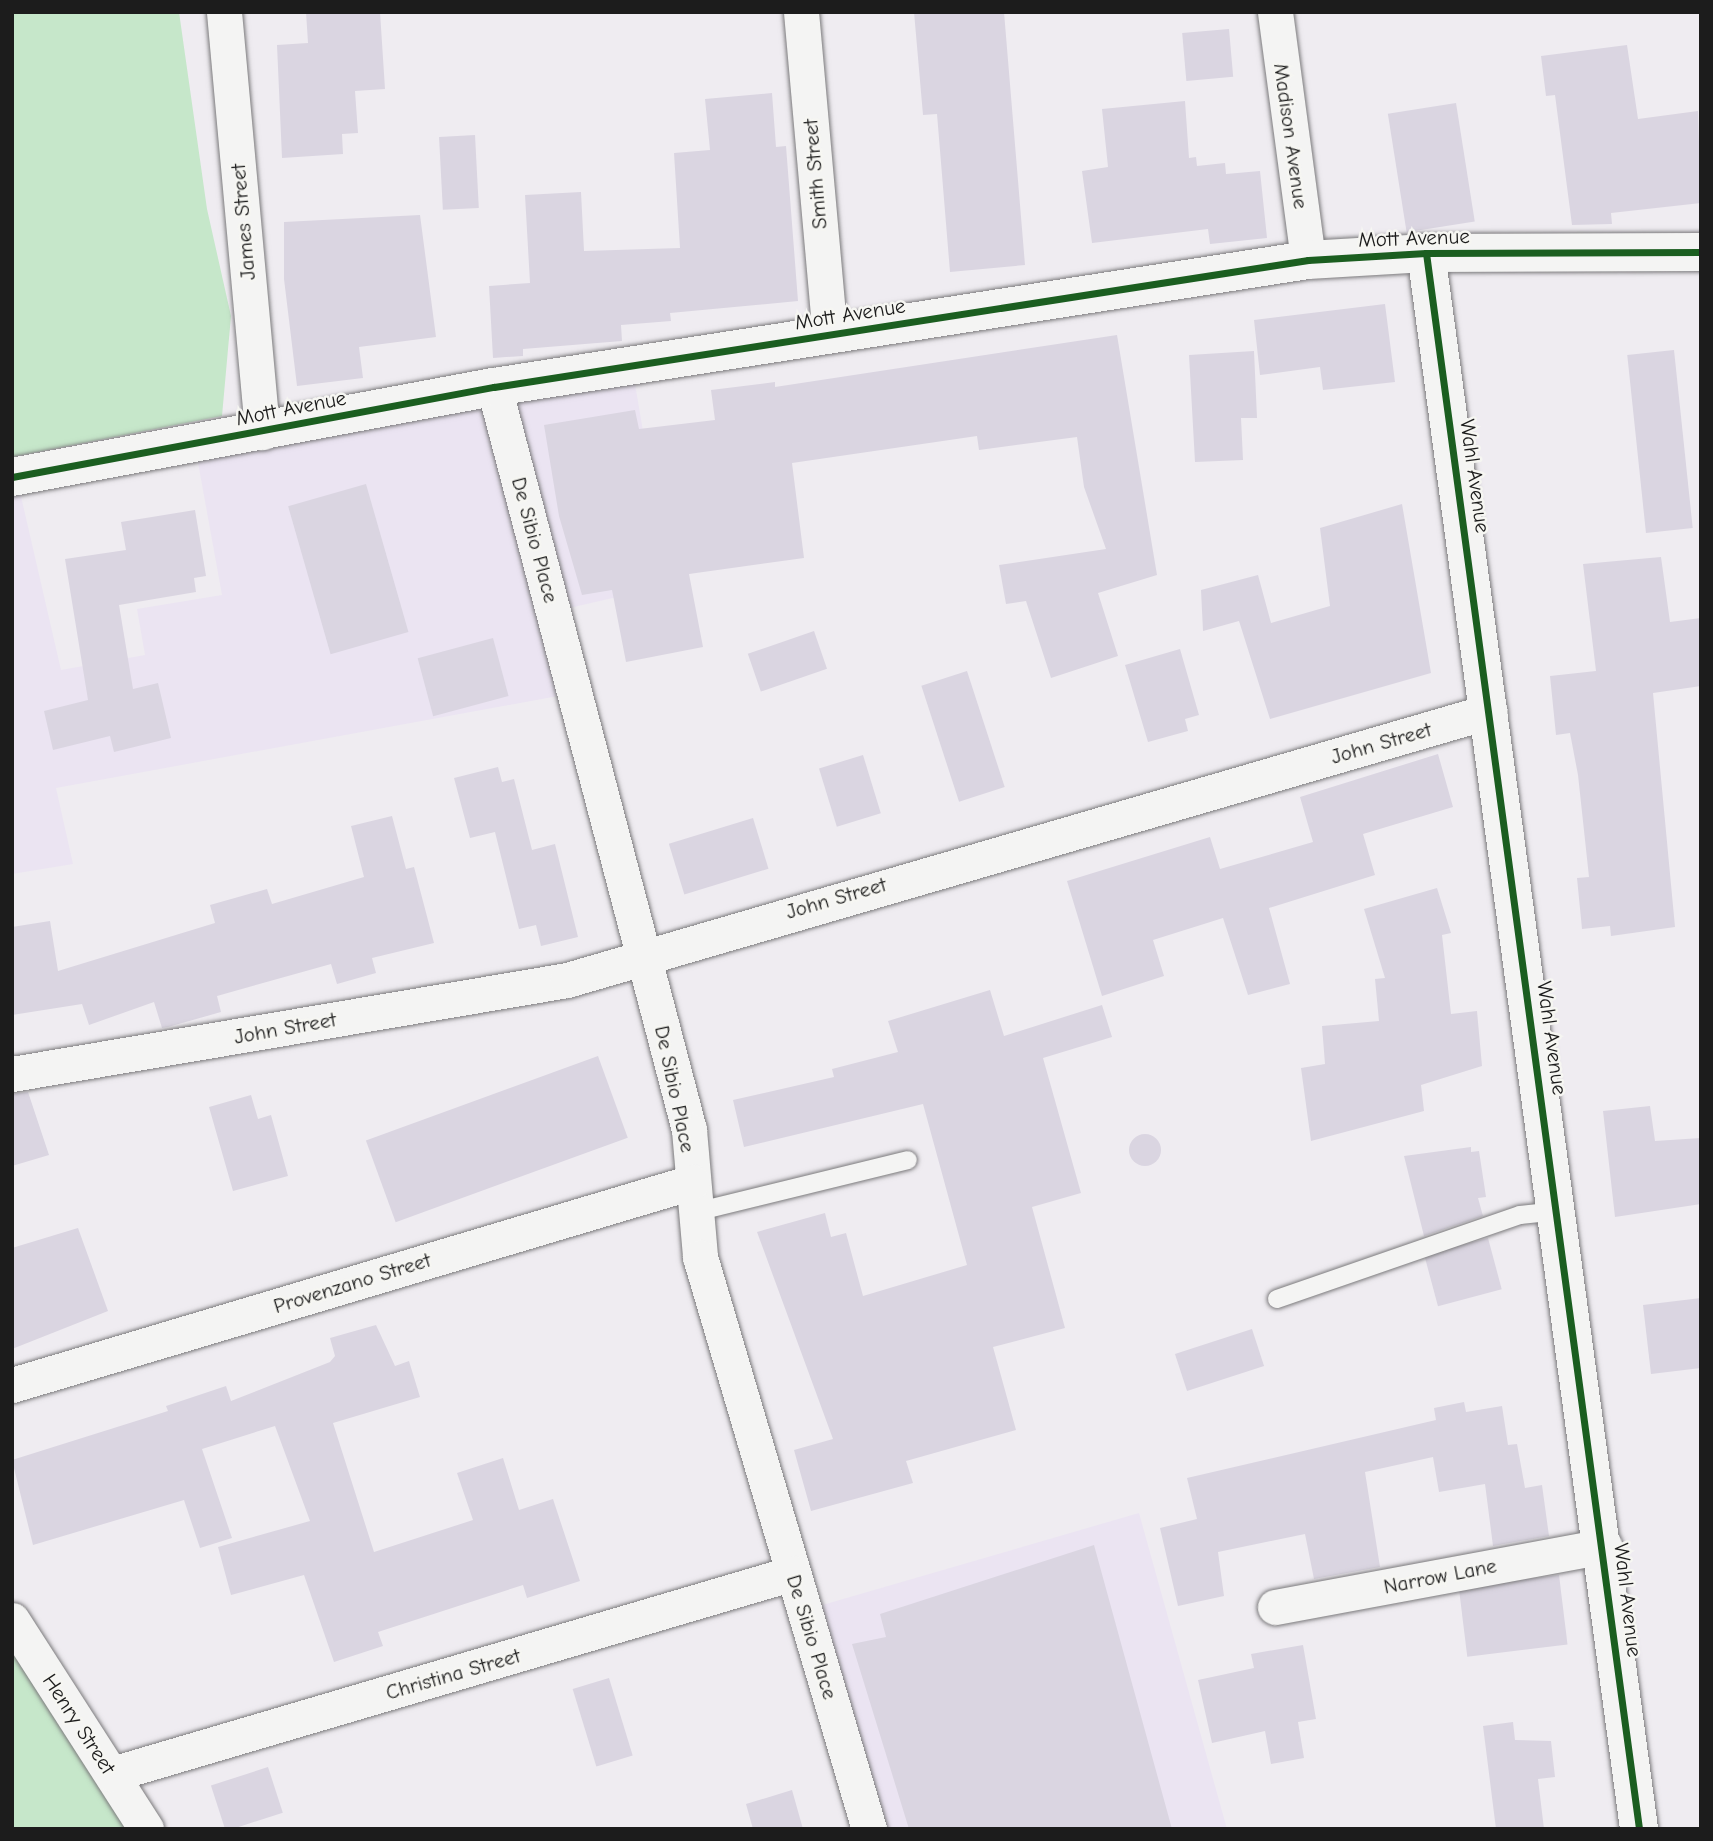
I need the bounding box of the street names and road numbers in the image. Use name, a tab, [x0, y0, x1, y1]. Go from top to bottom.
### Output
street label: Madison Avenue	[1268, 62, 1314, 210]
street label: Smith Street	[798, 118, 832, 230]
street label: James Street	[225, 163, 261, 281]
street label: Mott Avenue	[1358, 223, 1470, 253]
street label: Mott Avenue	[793, 293, 907, 335]
street label: Mott Avenue	[234, 385, 348, 431]
street label: Wahl Avenue	[1455, 418, 1495, 534]
street label: De Sibio Place	[506, 474, 564, 606]
street label: John Street	[1328, 717, 1434, 769]
street label: John Street	[783, 872, 889, 924]
street label: Wahl Avenue	[1532, 980, 1572, 1096]
street label: John Street	[232, 1007, 338, 1049]
street label: De Sibio Place	[649, 1023, 701, 1155]
street label: Provenzano Street	[270, 1247, 434, 1319]
street label: Wahl Avenue	[1609, 1542, 1647, 1658]
street label: Narrow Lane	[1381, 1553, 1499, 1599]
street label: De Sibio Place	[781, 1572, 843, 1702]
street label: Christina Street	[383, 1643, 523, 1705]
street label: Henry Street	[37, 1669, 121, 1779]

